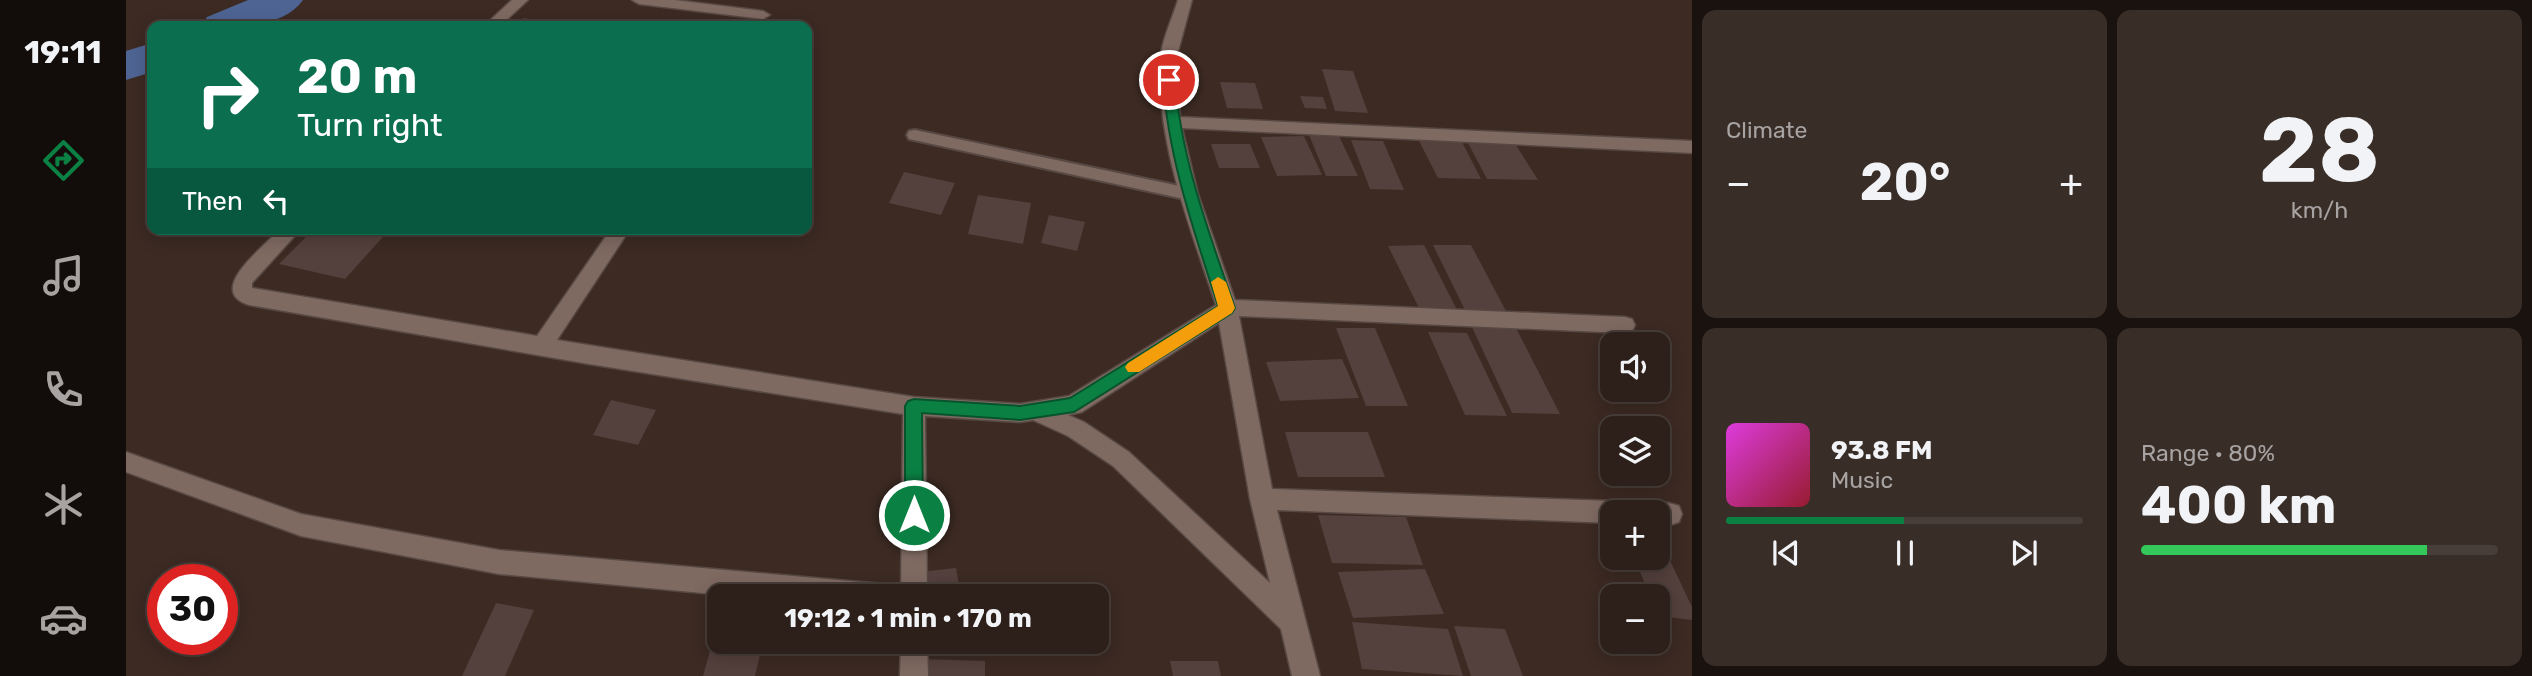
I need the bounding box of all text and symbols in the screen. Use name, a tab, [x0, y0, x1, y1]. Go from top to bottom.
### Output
text: 19:11	[24, 33, 102, 71]
text: 20 m	[297, 47, 418, 105]
icon: right	[182, 49, 273, 140]
pin	[1139, 50, 1199, 110]
icon: arrive	[1150, 61, 1188, 99]
text: 28	[2259, 96, 2380, 204]
text: Turn right	[297, 106, 442, 144]
text: Climate	[1726, 116, 1807, 144]
icon: directions	[39, 136, 88, 185]
text: 20°	[1860, 151, 1950, 213]
text: −	[1726, 160, 1751, 206]
text: +	[2059, 160, 2083, 206]
icon: left	[257, 182, 295, 220]
text: Then	[182, 186, 243, 217]
text: km/h	[2291, 196, 2348, 224]
icon: music	[39, 251, 88, 300]
map controls	[1600, 332, 1670, 654]
button: sound	[1600, 332, 1670, 402]
icon: phone	[39, 365, 88, 414]
button: layers	[1600, 416, 1670, 486]
text: 93.8 FM	[1831, 435, 1933, 466]
text: Range · 80%	[2141, 439, 2275, 467]
text: Music	[1831, 466, 1893, 494]
text: 400 km	[2141, 474, 2336, 536]
position arrow	[877, 478, 951, 552]
icon: climate	[39, 480, 88, 529]
button: +	[1600, 500, 1670, 570]
icon: previous	[1767, 534, 1805, 572]
icon: pause	[1886, 534, 1924, 572]
icon: next	[2005, 534, 2043, 572]
speed limit sign: 30	[147, 564, 238, 655]
button: −	[1600, 584, 1670, 654]
icon: car	[39, 594, 88, 643]
text: 19:12 · 1 min · 170 m	[784, 603, 1032, 634]

